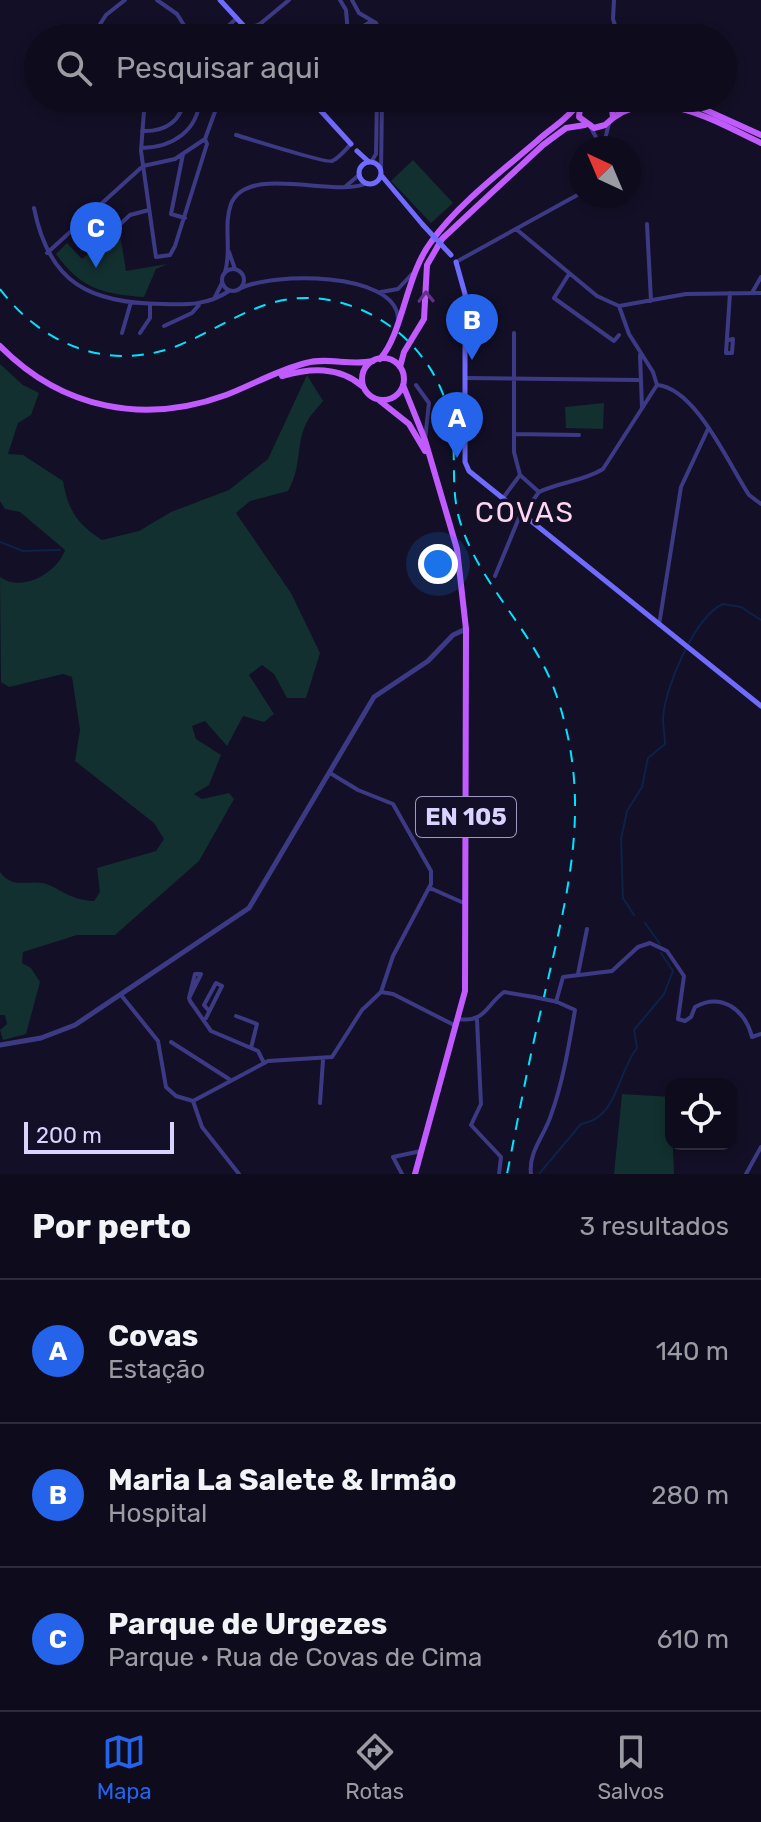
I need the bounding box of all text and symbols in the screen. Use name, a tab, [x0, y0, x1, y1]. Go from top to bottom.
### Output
search box	[24, 24, 737, 112]
icon: search	[52, 46, 96, 90]
text: Pesquisar aqui	[116, 50, 320, 86]
north arrow	[569, 136, 641, 208]
pin: C	[70, 202, 122, 268]
one-way arrow	[417, 290, 435, 302]
pin: B	[446, 294, 498, 360]
pin: A	[431, 392, 483, 458]
district label: COVAS	[475, 496, 575, 529]
your location	[418, 544, 458, 584]
road number: EN 105	[416, 797, 516, 837]
map controls	[665, 1078, 737, 1150]
button: locate	[665, 1078, 737, 1150]
scale bar	[24, 1118, 174, 1154]
text: 200 m	[36, 1122, 102, 1149]
text: Por perto	[32, 1206, 191, 1247]
text: 3 resultados	[579, 1211, 729, 1242]
text: Covas	[108, 1318, 198, 1354]
text: A	[49, 1336, 67, 1367]
text: 140 m	[656, 1336, 729, 1367]
text: Estação	[108, 1354, 205, 1385]
text: Maria La Salete & Irmão	[108, 1462, 457, 1498]
text: B	[49, 1480, 67, 1511]
text: 280 m	[651, 1480, 729, 1511]
text: Hospital	[108, 1498, 207, 1529]
text: Parque de Urgezes	[108, 1606, 387, 1642]
text: C	[49, 1624, 67, 1655]
text: 610 m	[657, 1624, 729, 1655]
text: Parque · Rua de Covas de Cima	[108, 1642, 482, 1673]
tab: Mapa	[97, 1730, 152, 1805]
tab: Rotas	[345, 1730, 404, 1805]
tab: Salvos	[597, 1730, 664, 1805]

